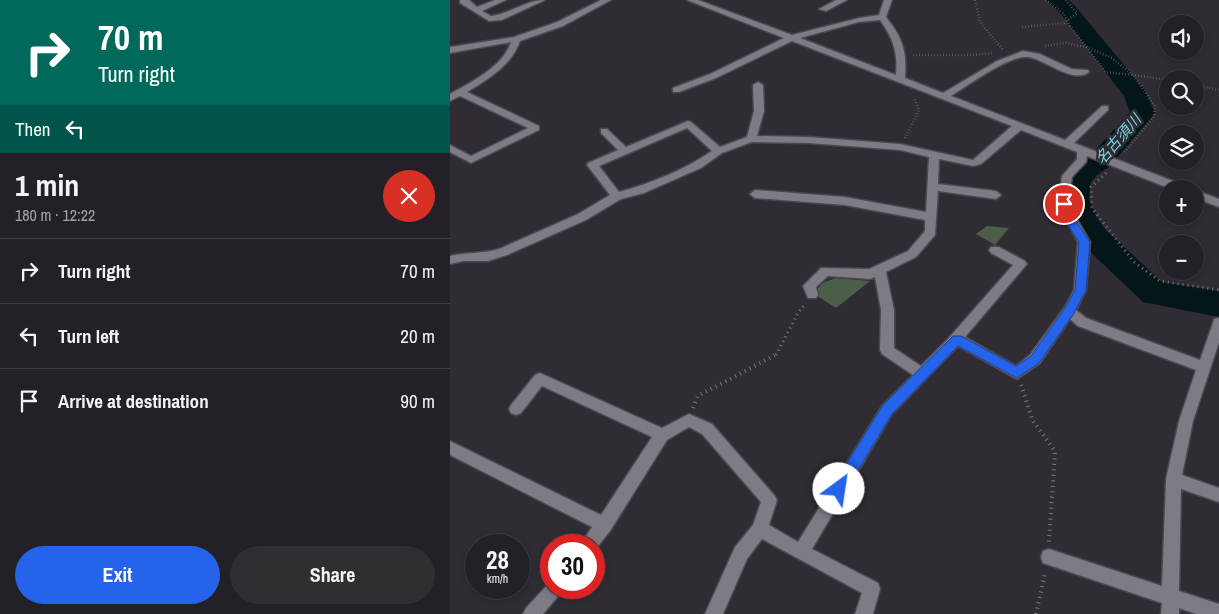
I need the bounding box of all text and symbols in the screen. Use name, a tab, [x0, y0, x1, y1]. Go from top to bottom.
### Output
text: 70 m	[98, 14, 163, 61]
map controls	[1159, 15, 1204, 280]
button: sound	[1159, 15, 1204, 60]
icon: right	[15, 20, 80, 85]
text: Turn right	[98, 59, 175, 89]
button: search	[1159, 70, 1204, 115]
water label: 名古須川	[1090, 108, 1147, 169]
icon: left	[61, 115, 89, 143]
text: Then	[15, 116, 51, 142]
button: layers	[1159, 125, 1204, 170]
text: 1 min	[15, 165, 79, 205]
button: close	[383, 170, 435, 222]
button: +	[1159, 180, 1204, 225]
pin	[1043, 183, 1085, 225]
icon: arrive	[1050, 190, 1078, 218]
text: 180 m · 12:22	[15, 204, 95, 226]
button: −	[1159, 235, 1204, 280]
icon: right	[15, 257, 43, 285]
text: Turn right	[58, 258, 130, 284]
text: 70 m	[400, 258, 435, 284]
icon: left	[15, 322, 43, 350]
text: Turn left	[58, 323, 119, 349]
text: 20 m	[400, 323, 435, 349]
icon: arrive	[15, 387, 43, 415]
text: Arrive at destination	[58, 388, 209, 414]
text: 90 m	[400, 388, 435, 414]
position arrow	[812, 462, 864, 514]
speed limit sign: 30	[540, 534, 605, 599]
text: 28	[486, 543, 509, 577]
button: Exit	[15, 546, 220, 604]
button: Share	[230, 546, 435, 604]
text: km/h	[487, 571, 508, 587]

